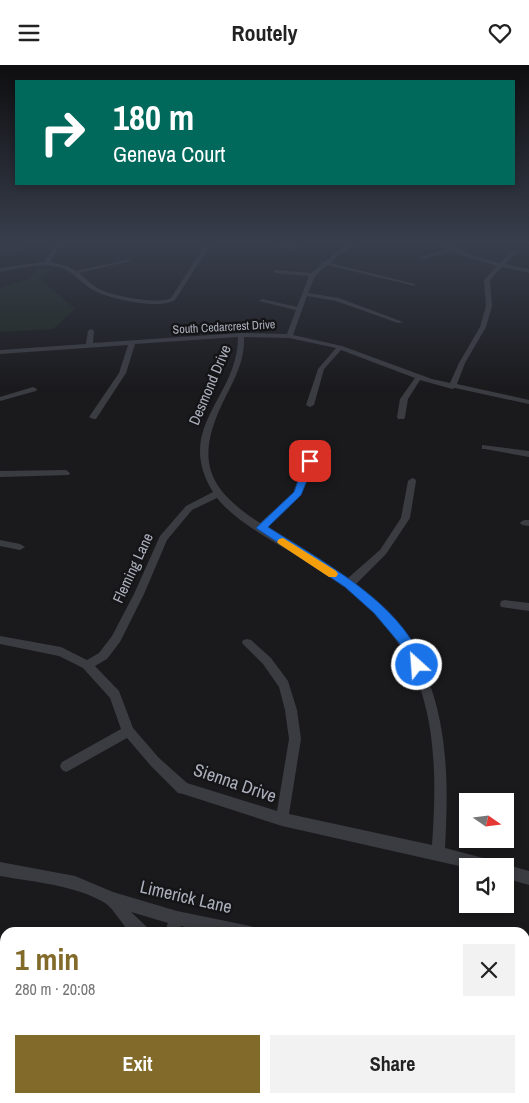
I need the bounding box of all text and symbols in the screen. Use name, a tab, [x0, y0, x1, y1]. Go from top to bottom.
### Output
text: Routely	[231, 18, 298, 48]
icon: menu	[15, 19, 43, 47]
icon: heart	[486, 19, 514, 47]
text: 180 m	[113, 94, 194, 141]
icon: right	[30, 100, 95, 165]
text: Geneva Court	[113, 139, 225, 169]
street label: South Cedarcrest Drive	[172, 316, 276, 338]
street label: Desmond Drive	[183, 341, 236, 428]
pin	[289, 440, 331, 482]
icon: arrive	[296, 447, 324, 475]
street label: Fleming Lane	[107, 529, 158, 606]
position arrow	[390, 638, 442, 690]
street label: Sienna Drive	[190, 757, 280, 808]
north arrow	[459, 793, 514, 847]
map controls	[459, 793, 514, 913]
button: sound	[459, 858, 514, 913]
street label: Limerick Lane	[138, 874, 234, 919]
text: 1 min	[15, 939, 79, 979]
button: close	[463, 944, 515, 996]
text: 280 m · 20:08	[15, 978, 95, 1000]
button: Exit	[15, 1035, 260, 1093]
button: Share	[270, 1035, 515, 1093]

